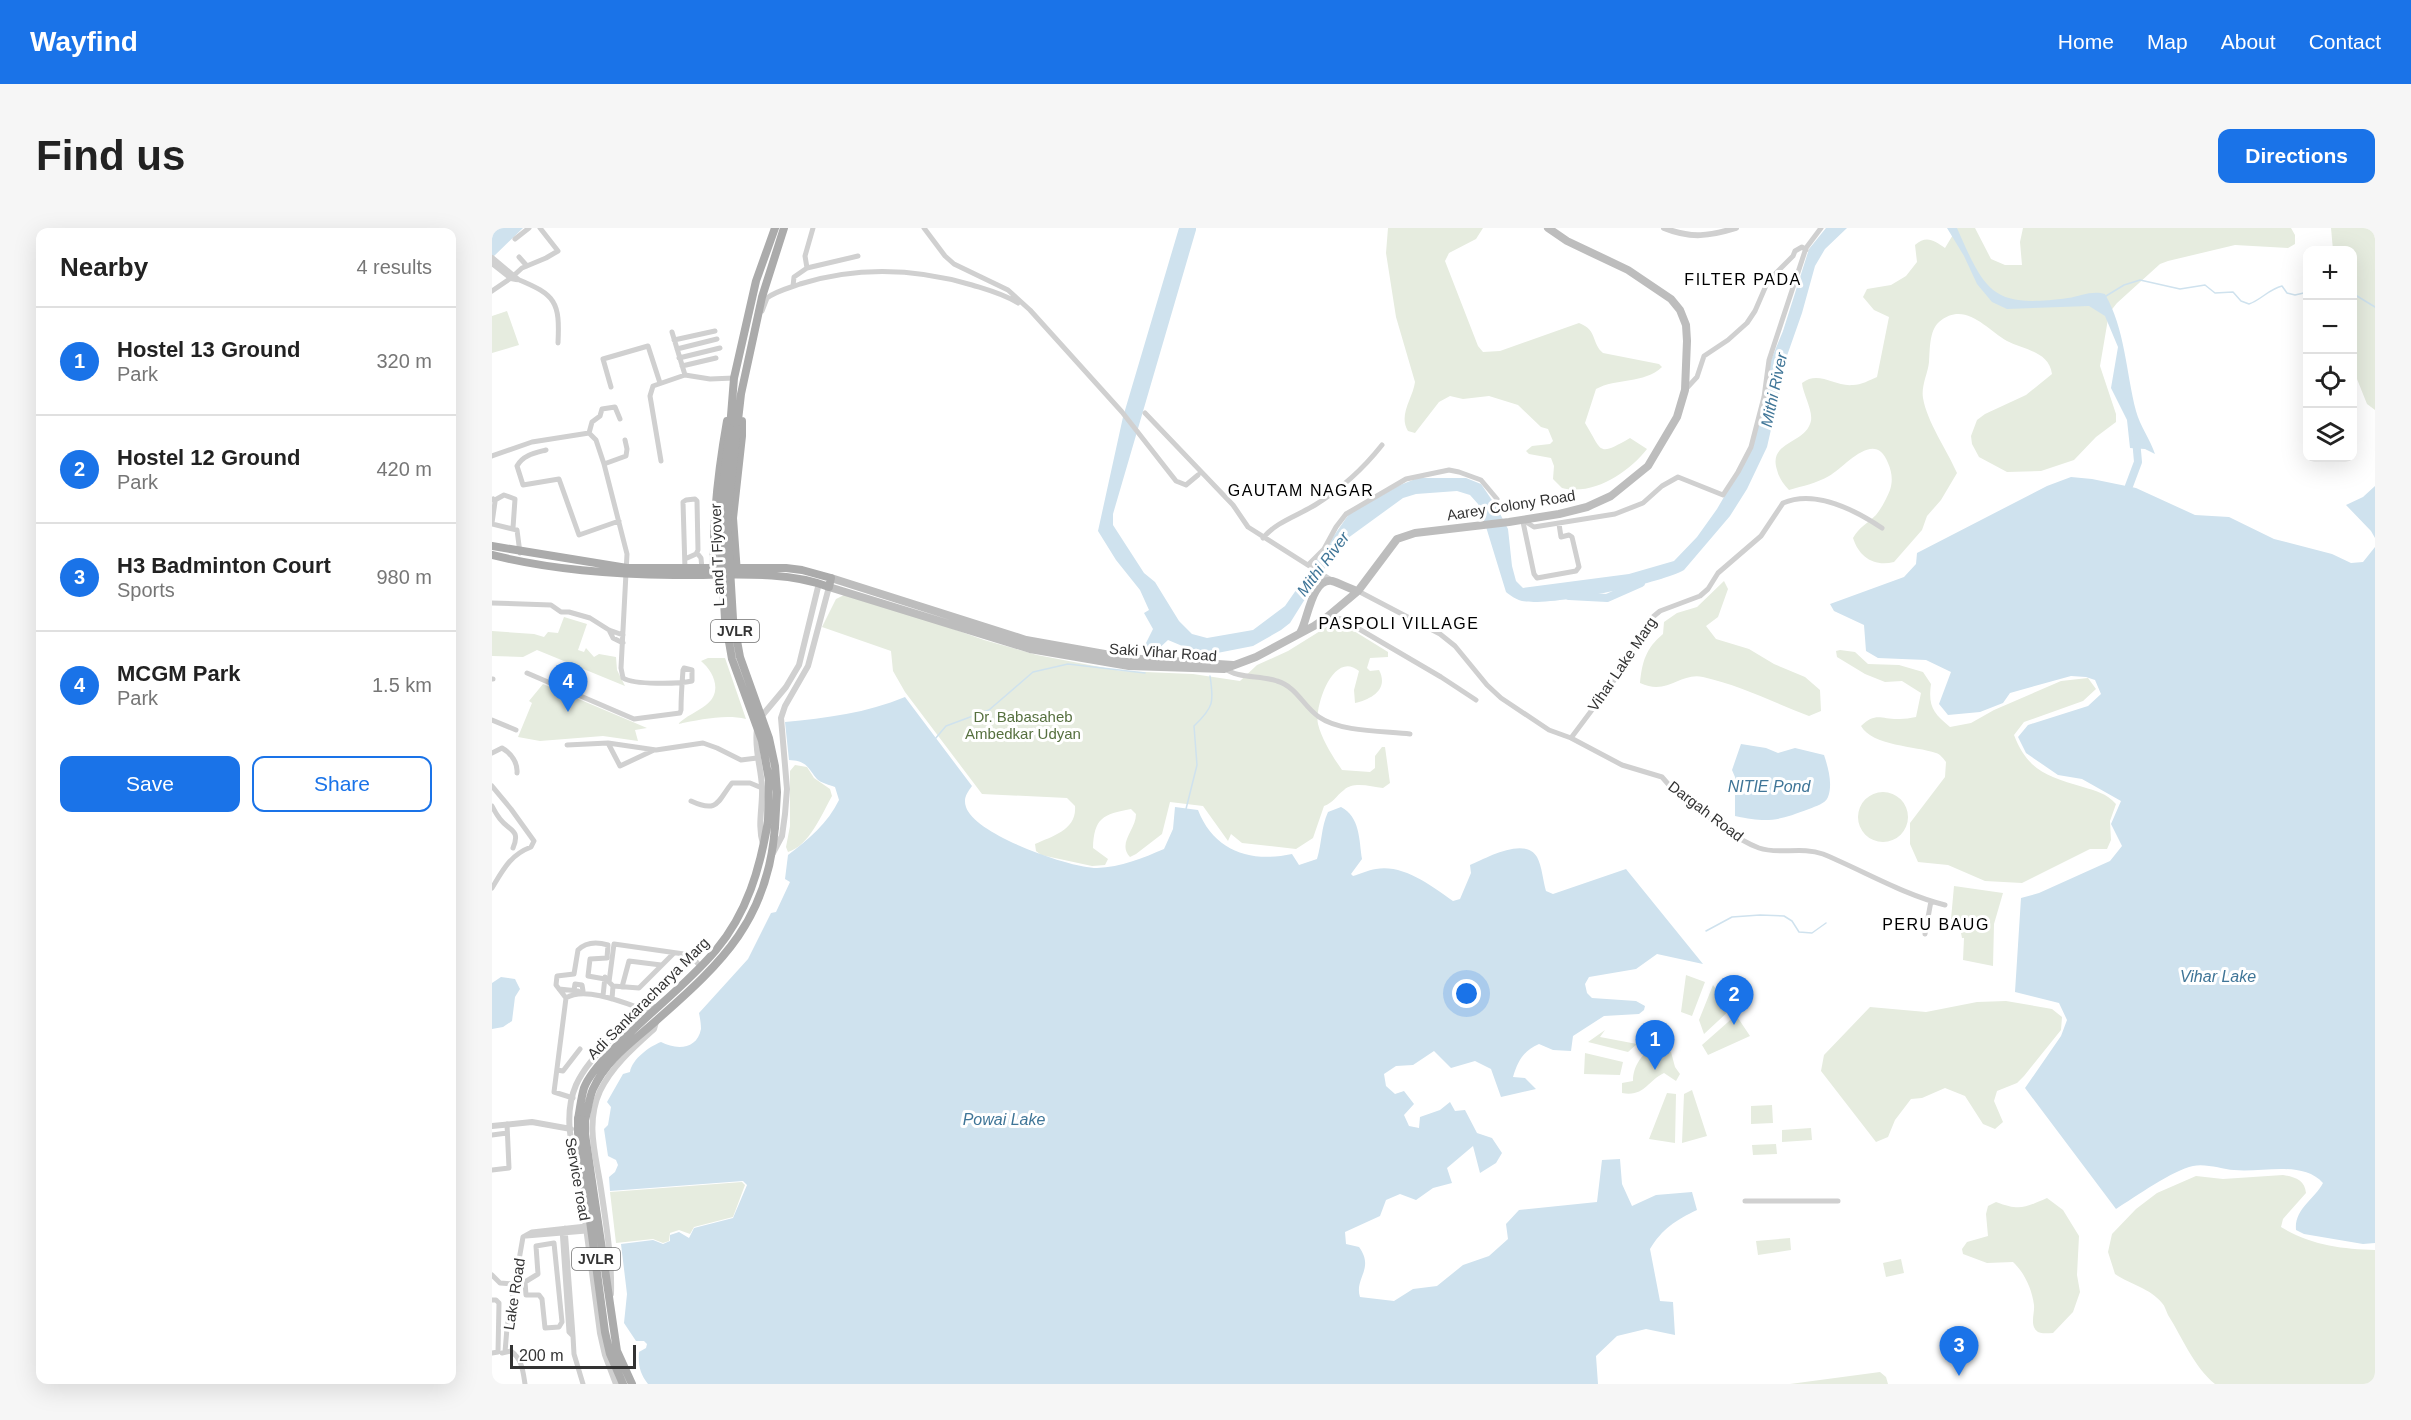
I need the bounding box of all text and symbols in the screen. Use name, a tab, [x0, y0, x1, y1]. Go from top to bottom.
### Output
text: Wayfind	[30, 26, 138, 57]
text: Home	[2058, 30, 2114, 53]
text: Map	[2147, 30, 2188, 53]
text: About	[2221, 30, 2276, 53]
text: Contact	[2309, 30, 2381, 53]
button: Directions	[2218, 129, 2375, 183]
text: Find us	[36, 132, 185, 179]
map controls	[2303, 246, 2357, 462]
button: +	[2303, 246, 2357, 300]
text: Nearby	[60, 252, 148, 282]
text: 4 results	[356, 256, 432, 278]
district label: FILTER PADA	[1684, 271, 1802, 288]
button: −	[2303, 300, 2357, 354]
text: Hostel 13 Ground	[117, 337, 300, 362]
text: 1	[74, 350, 85, 372]
text: 320 m	[376, 350, 432, 372]
water label: Mithi River	[1758, 351, 1790, 429]
button: locate	[2303, 354, 2357, 408]
text: Park	[117, 363, 158, 385]
button: layers	[2303, 408, 2357, 462]
text: Hostel 12 Ground	[117, 445, 300, 470]
text: 2	[74, 458, 85, 480]
text: 420 m	[376, 458, 432, 480]
text: Park	[117, 471, 158, 493]
district label: GAUTAM NAGAR	[1228, 482, 1374, 499]
street label: Aarey Colony Road	[1445, 486, 1577, 524]
street label: L and T Flyover	[707, 503, 727, 607]
water label: Mithi River	[1293, 528, 1353, 599]
text: H3 Badminton Court	[117, 553, 331, 578]
text: 3	[74, 566, 85, 588]
text: 980 m	[376, 566, 432, 588]
text: Sports	[117, 579, 175, 601]
street label: Vihar Lake Marg	[1584, 614, 1660, 714]
district label: PASPOLI VILLAGE	[1319, 615, 1479, 632]
road number: JVLR	[711, 620, 759, 642]
street label: Saki Vihar Road	[1108, 640, 1218, 664]
text: MCGM Park	[117, 661, 240, 686]
pin: 4	[548, 662, 588, 712]
text: 4	[74, 674, 85, 696]
text: 1.5 km	[372, 674, 432, 696]
text: Park	[117, 687, 158, 709]
park label: Dr. Babasaheb Ambedkar Udyan	[965, 708, 1081, 742]
button: Save	[60, 756, 240, 812]
button: Share	[252, 756, 432, 812]
street label: Dargah Road	[1665, 777, 1747, 845]
water label: NITIE Pond	[1728, 778, 1811, 795]
district label: PERU BAUG	[1882, 916, 1990, 933]
street label: Adi Sankaracharya Marg	[584, 934, 712, 1062]
water label: Vihar Lake	[2180, 968, 2256, 985]
pin: 2	[1714, 976, 1754, 1025]
your location	[1452, 979, 1481, 1008]
pin: 1	[1636, 1020, 1674, 1070]
water label: Powai Lake	[963, 1111, 1045, 1128]
street label: Service road	[562, 1136, 594, 1222]
road number: JVLR	[572, 1248, 620, 1270]
street label: Lake Road	[500, 1257, 528, 1331]
pin: 3	[1940, 1326, 1978, 1376]
scale bar	[510, 1342, 636, 1370]
text: 200 m	[519, 1347, 563, 1364]

